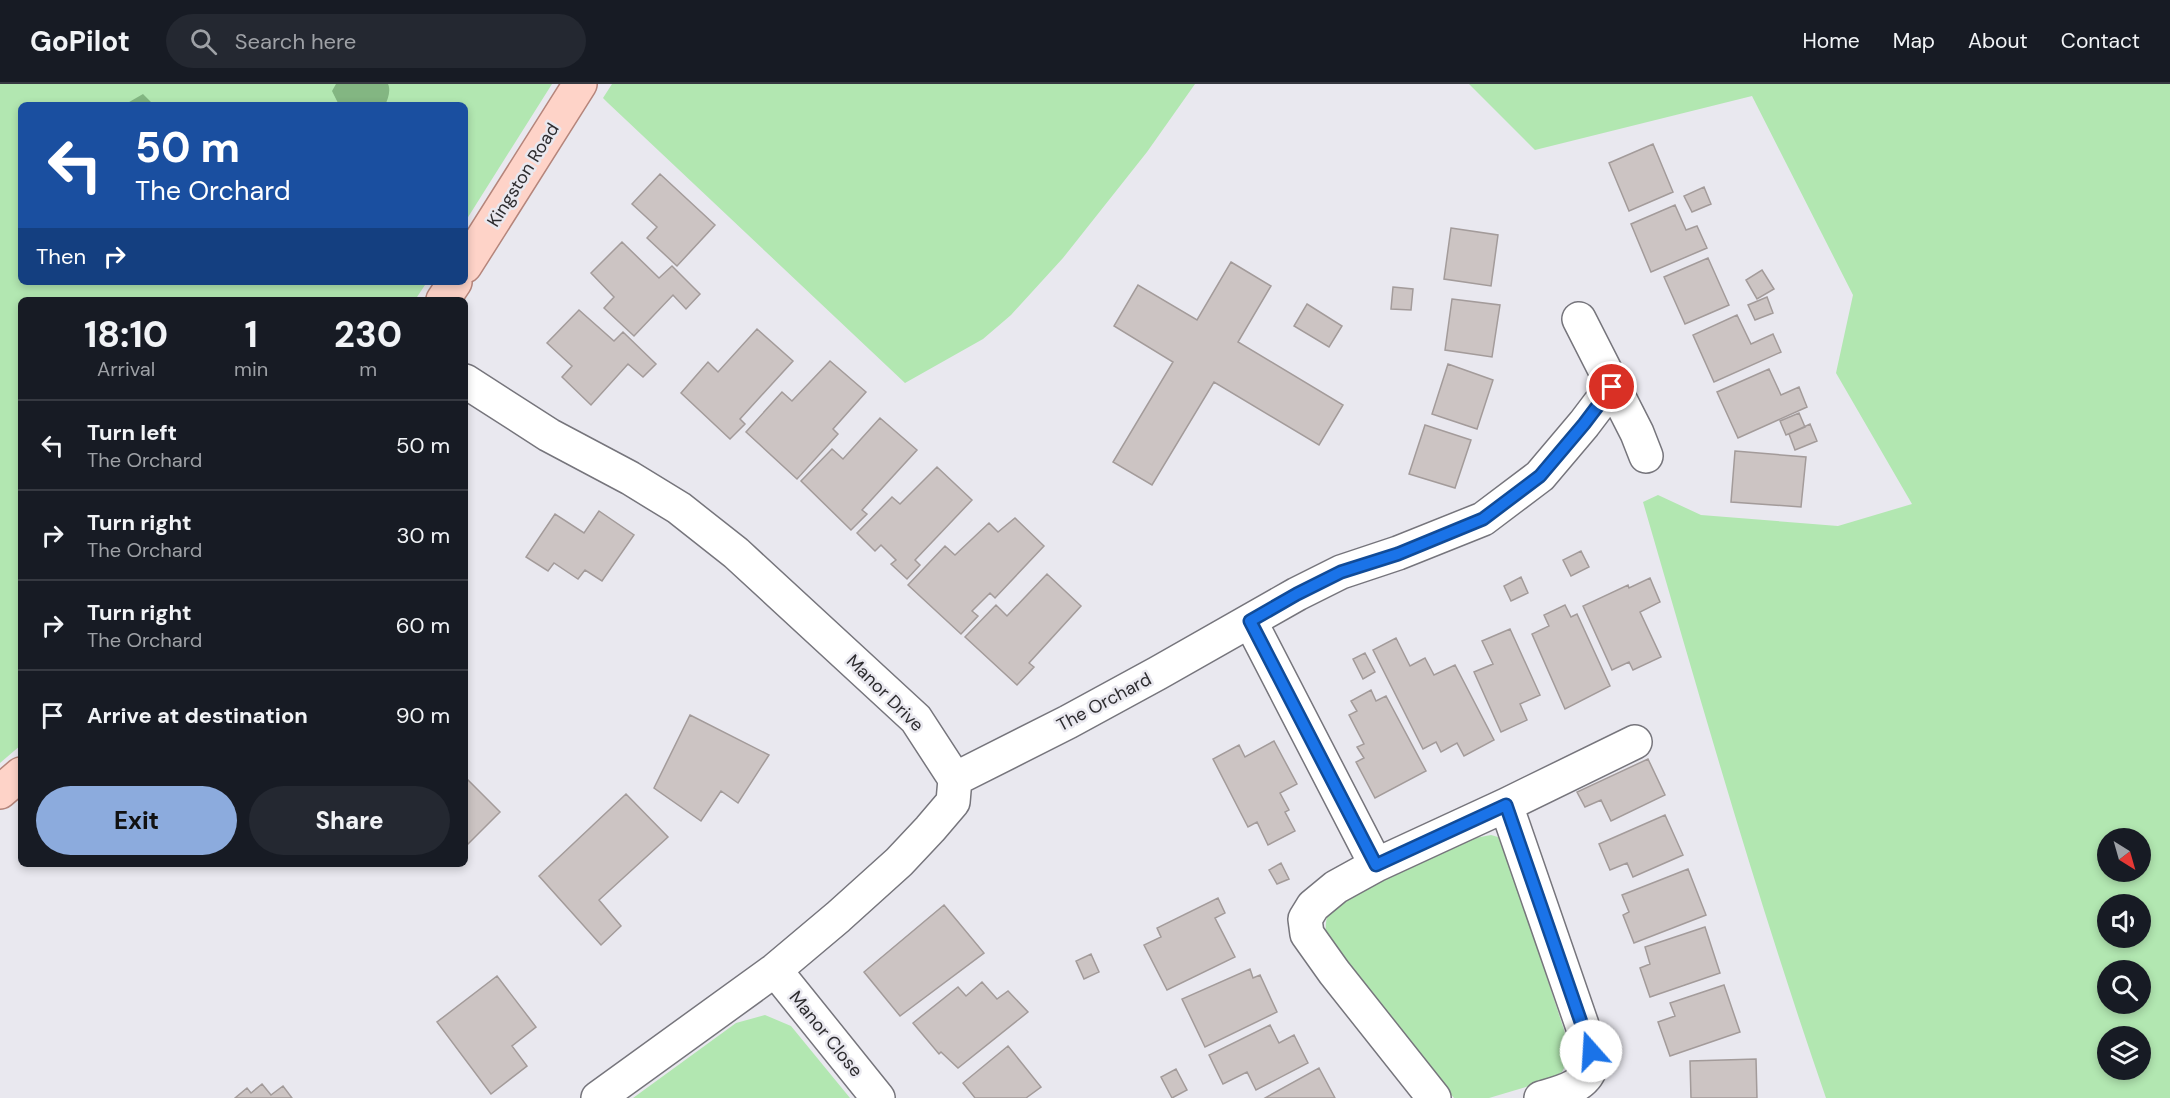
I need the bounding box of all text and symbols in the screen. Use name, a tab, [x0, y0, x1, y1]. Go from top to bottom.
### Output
search box	[166, 14, 586, 68]
text: GoPilot	[30, 23, 130, 60]
icon: search	[187, 25, 220, 58]
text: Search here	[235, 27, 356, 56]
text: Home	[1802, 27, 1860, 55]
text: Map	[1893, 27, 1935, 55]
text: About	[1968, 27, 2028, 55]
text: Contact	[2061, 27, 2140, 55]
street label: Kingston Road	[481, 118, 565, 232]
text: 50 m	[135, 120, 240, 175]
icon: left	[36, 126, 114, 204]
text: The Orchard	[135, 173, 291, 208]
icon: right	[98, 240, 131, 273]
text: Then	[36, 242, 86, 271]
text: 18:10	[84, 311, 168, 358]
text: 1	[244, 311, 258, 358]
text: 230	[334, 311, 402, 358]
text: Arrival	[97, 356, 155, 382]
text: min	[234, 356, 268, 382]
text: m	[359, 356, 377, 382]
pin	[1586, 361, 1637, 412]
icon: arrive	[1595, 370, 1628, 403]
text: Turn left	[87, 418, 177, 447]
icon: left	[36, 429, 69, 462]
text: 50 m	[396, 431, 450, 460]
text: The Orchard	[87, 447, 202, 473]
text: Turn right	[87, 508, 192, 537]
icon: right	[36, 519, 69, 552]
text: 30 m	[396, 521, 450, 550]
text: The Orchard	[87, 537, 202, 563]
text: Turn right	[87, 598, 192, 627]
icon: right	[36, 609, 69, 642]
text: 60 m	[396, 611, 450, 640]
text: The Orchard	[87, 627, 202, 653]
street label: Manor Drive	[841, 649, 929, 737]
street label: The Orchard	[1053, 667, 1155, 737]
icon: arrive	[36, 699, 69, 732]
text: Arrive at destination	[87, 701, 308, 730]
text: 90 m	[396, 701, 450, 730]
button: Exit	[36, 786, 237, 855]
button: Share	[249, 786, 450, 855]
north arrow	[2097, 828, 2151, 882]
map controls	[2097, 828, 2151, 1080]
button: sound	[2097, 894, 2151, 948]
button: search	[2097, 960, 2151, 1014]
street label: Manor Close	[784, 986, 868, 1082]
position arrow	[1559, 1019, 1623, 1083]
button: layers	[2097, 1026, 2151, 1080]

